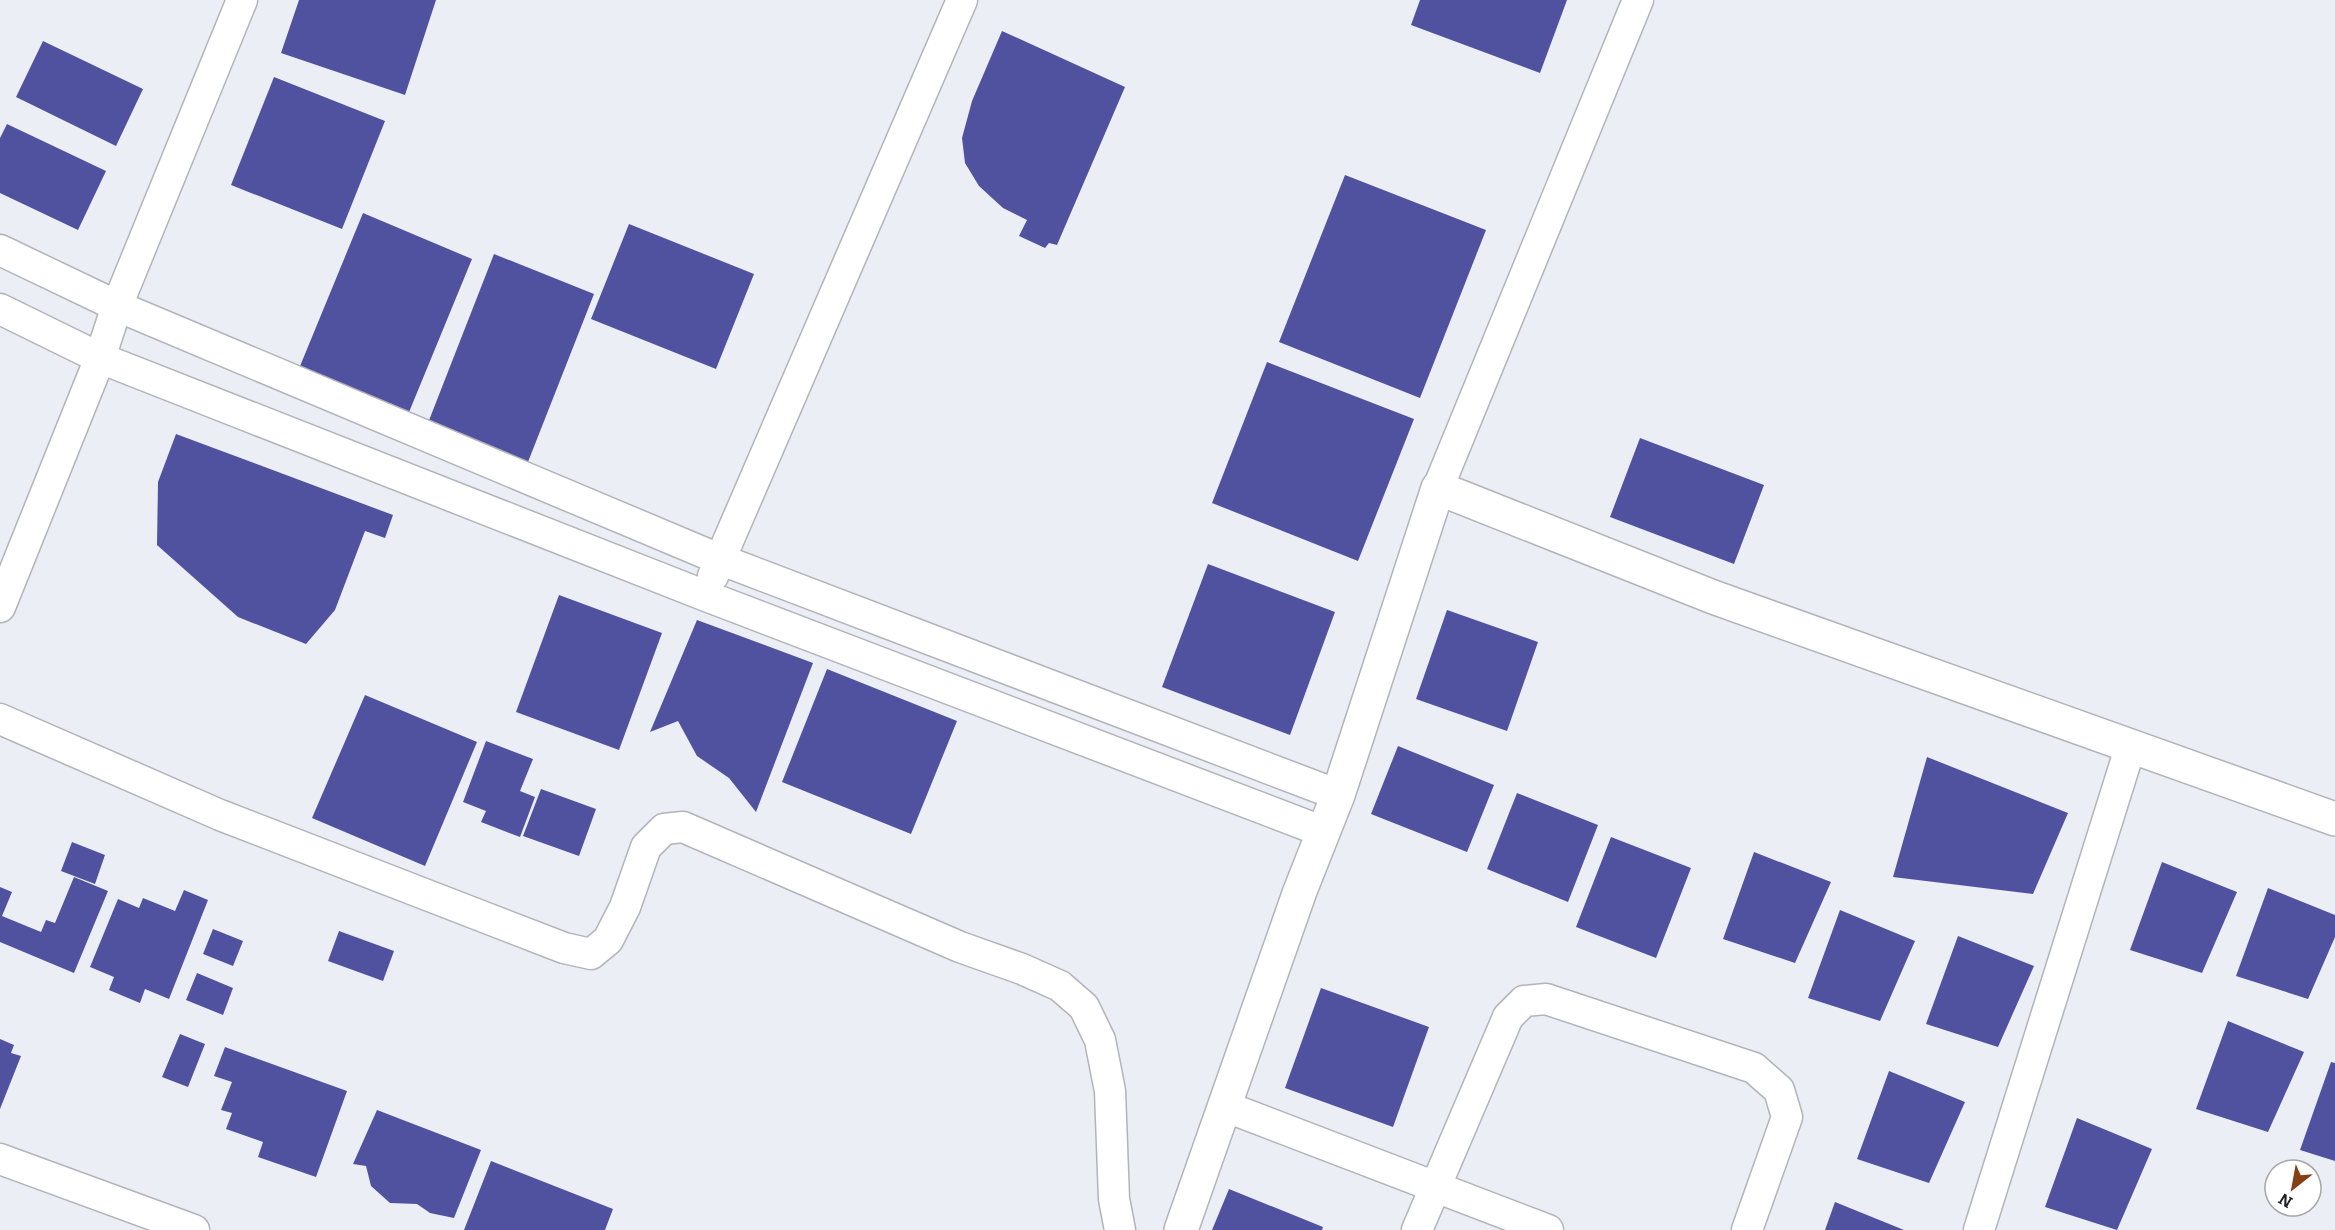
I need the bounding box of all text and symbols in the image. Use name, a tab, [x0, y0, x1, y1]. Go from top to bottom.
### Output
north arrow	[2263, 1158, 2323, 1218]
text: N	[2275, 1189, 2296, 1212]

